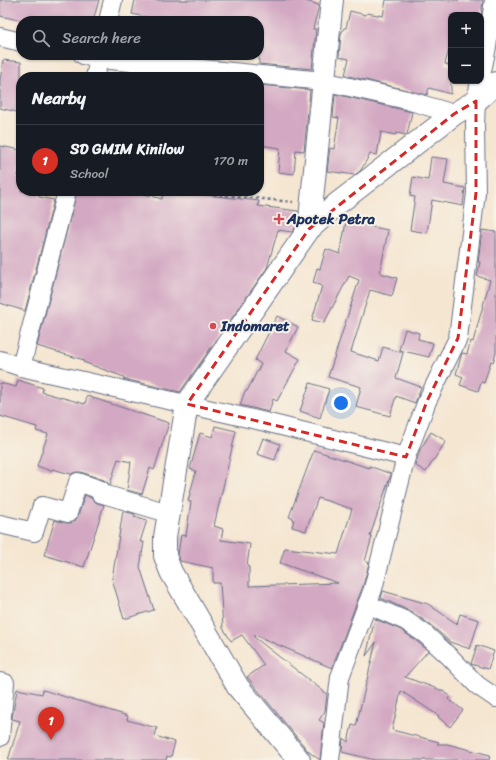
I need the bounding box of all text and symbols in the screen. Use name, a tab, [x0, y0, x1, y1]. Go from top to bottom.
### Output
map controls	[448, 12, 484, 84]
button: +	[448, 12, 484, 48]
search box	[16, 16, 264, 60]
text: Search here	[62, 25, 141, 51]
icon: search	[30, 27, 52, 49]
button: −	[448, 48, 484, 84]
text: Nearby	[32, 83, 86, 113]
text: SD GMIM Kinilow	[70, 136, 184, 162]
text: 1	[42, 149, 48, 172]
text: 170 m	[213, 149, 248, 172]
text: School	[70, 162, 108, 185]
place label: Apotek Petra	[286, 206, 376, 232]
marker: Apotek Petra	[274, 214, 284, 224]
place label: Indomaret	[220, 313, 290, 339]
marker: Indomaret	[208, 321, 218, 331]
your location	[331, 393, 351, 413]
pin: 1	[38, 707, 64, 740]

